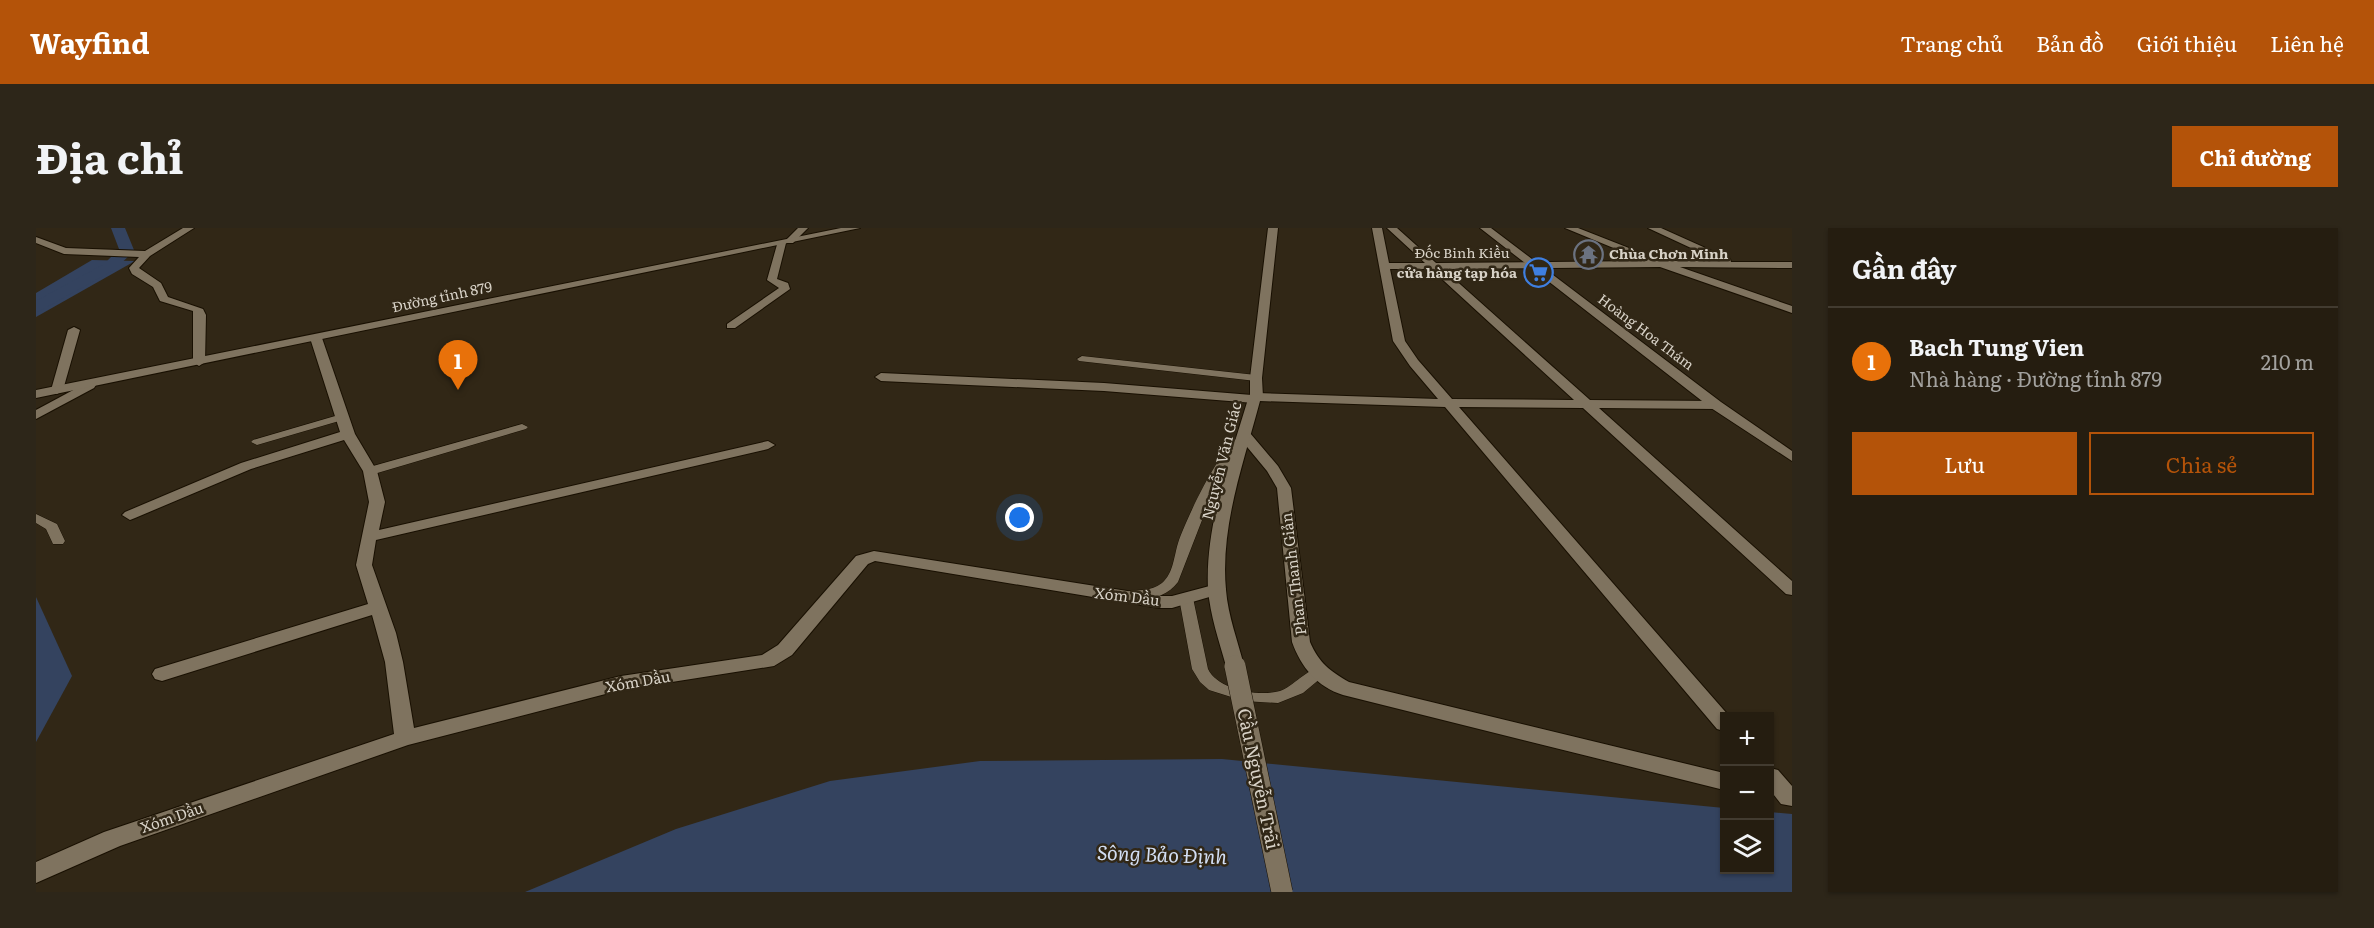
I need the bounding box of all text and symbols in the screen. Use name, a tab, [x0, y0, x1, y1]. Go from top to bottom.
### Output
text: Wayfind	[30, 21, 150, 63]
text: Trang chủ	[1900, 27, 2003, 58]
text: Bản đồ	[2036, 27, 2104, 58]
text: Giới thiệu	[2137, 27, 2237, 58]
text: Liên hệ	[2270, 27, 2344, 58]
text: Địa chỉ	[36, 125, 184, 187]
button: Chỉ đường	[2172, 126, 2338, 187]
temple icon: Chùa Chơn Minh	[1572, 238, 1604, 270]
street label: Đốc Binh Kiều	[1414, 242, 1510, 262]
place label: Chùa Chơn Minh	[1609, 243, 1729, 263]
text: Gần đây	[1852, 248, 1957, 287]
supermarket icon: cửa hàng tạp hóa	[1522, 257, 1554, 289]
place label: cửa hàng tạp hóa	[1397, 262, 1518, 282]
street label: Đường tỉnh 879	[390, 276, 494, 316]
street label: Hoàng Hoa Thám	[1594, 288, 1699, 374]
text: Bach Tung Vien	[1909, 330, 2084, 363]
pin: 1	[438, 340, 478, 390]
text: 1	[1867, 346, 1876, 376]
text: 210 m	[2261, 346, 2314, 376]
text: Nhà hàng · Đường tỉnh 879	[1909, 363, 2162, 393]
street label: Nguyễn Văn Giác	[1195, 399, 1246, 522]
button: Lưu	[1852, 432, 2077, 495]
button: Chia sẻ	[2089, 432, 2314, 495]
your location	[1005, 503, 1034, 532]
street label: Phan Thanh Giản	[1274, 512, 1311, 637]
street label: Xóm Dầu	[1093, 580, 1161, 611]
street label: Xóm Dầu	[604, 663, 672, 698]
street label: Cầu Nguyễn Trãi	[1231, 706, 1288, 852]
map controls	[1720, 712, 1774, 874]
button: +	[1720, 712, 1774, 766]
button: −	[1720, 766, 1774, 820]
street label: Xóm Dầu	[137, 795, 207, 838]
button: layers	[1720, 820, 1774, 874]
water label: Sông Bảo Định	[1097, 836, 1228, 870]

